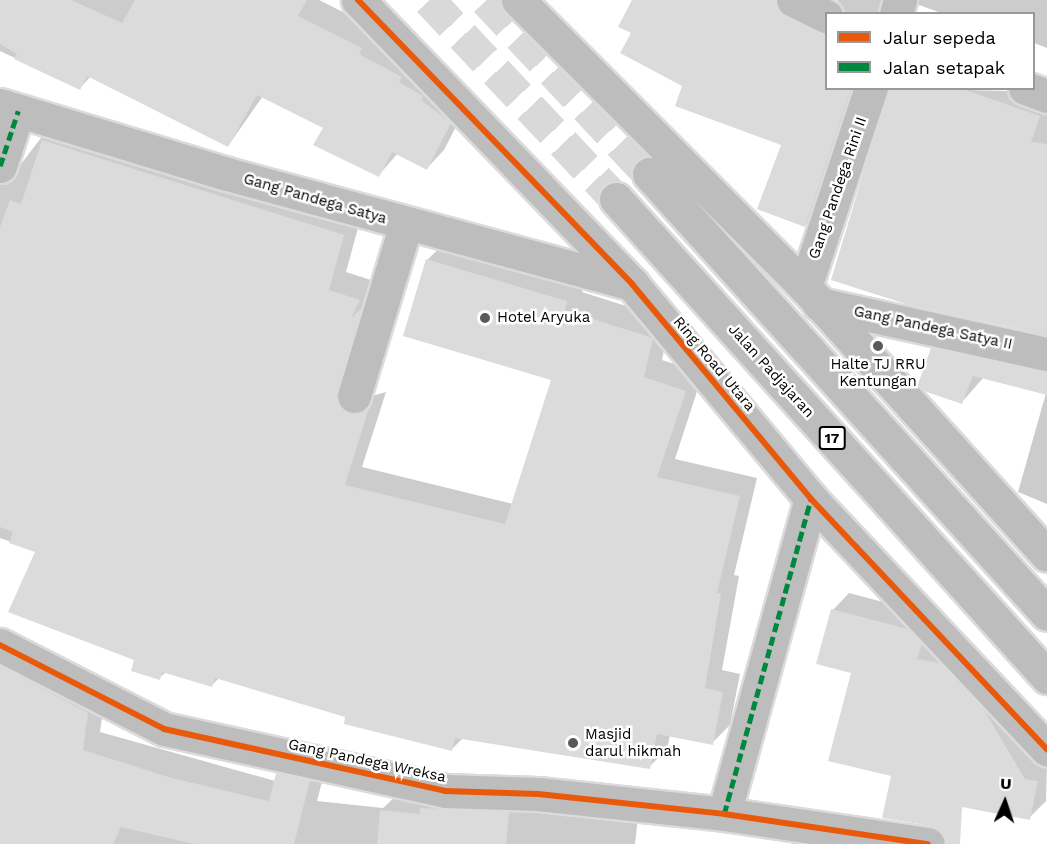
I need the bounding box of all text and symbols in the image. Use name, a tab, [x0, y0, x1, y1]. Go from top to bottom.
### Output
legend	[825, 12, 1035, 90]
text: Jalur sepeda	[883, 27, 996, 48]
text: Jalan setapak	[883, 57, 1005, 78]
street label: Gang Pandega Rini II	[805, 114, 871, 262]
street label: Gang Pandega Satya	[241, 170, 389, 228]
street label: Gang Pandega Satya II	[852, 302, 1014, 354]
place label: Hotel Aryuka	[497, 309, 591, 327]
marker: Hotel Aryuka	[478, 311, 492, 325]
street label: Ring Road Utara	[669, 313, 759, 415]
street label: Jalan Padjajaran	[724, 320, 818, 422]
marker: Halte TJ RRU Kentungan	[871, 339, 885, 353]
place label: Halte TJ RRU Kentungan	[830, 355, 926, 390]
road number: 17	[818, 427, 846, 449]
place label: Masjid darul hikmah	[585, 725, 682, 760]
street label: Gang Pandega Wreksa	[286, 735, 448, 787]
marker: Masjid darul hikmah	[566, 736, 580, 750]
north arrow	[975, 772, 1035, 832]
text: U	[1000, 774, 1012, 793]

